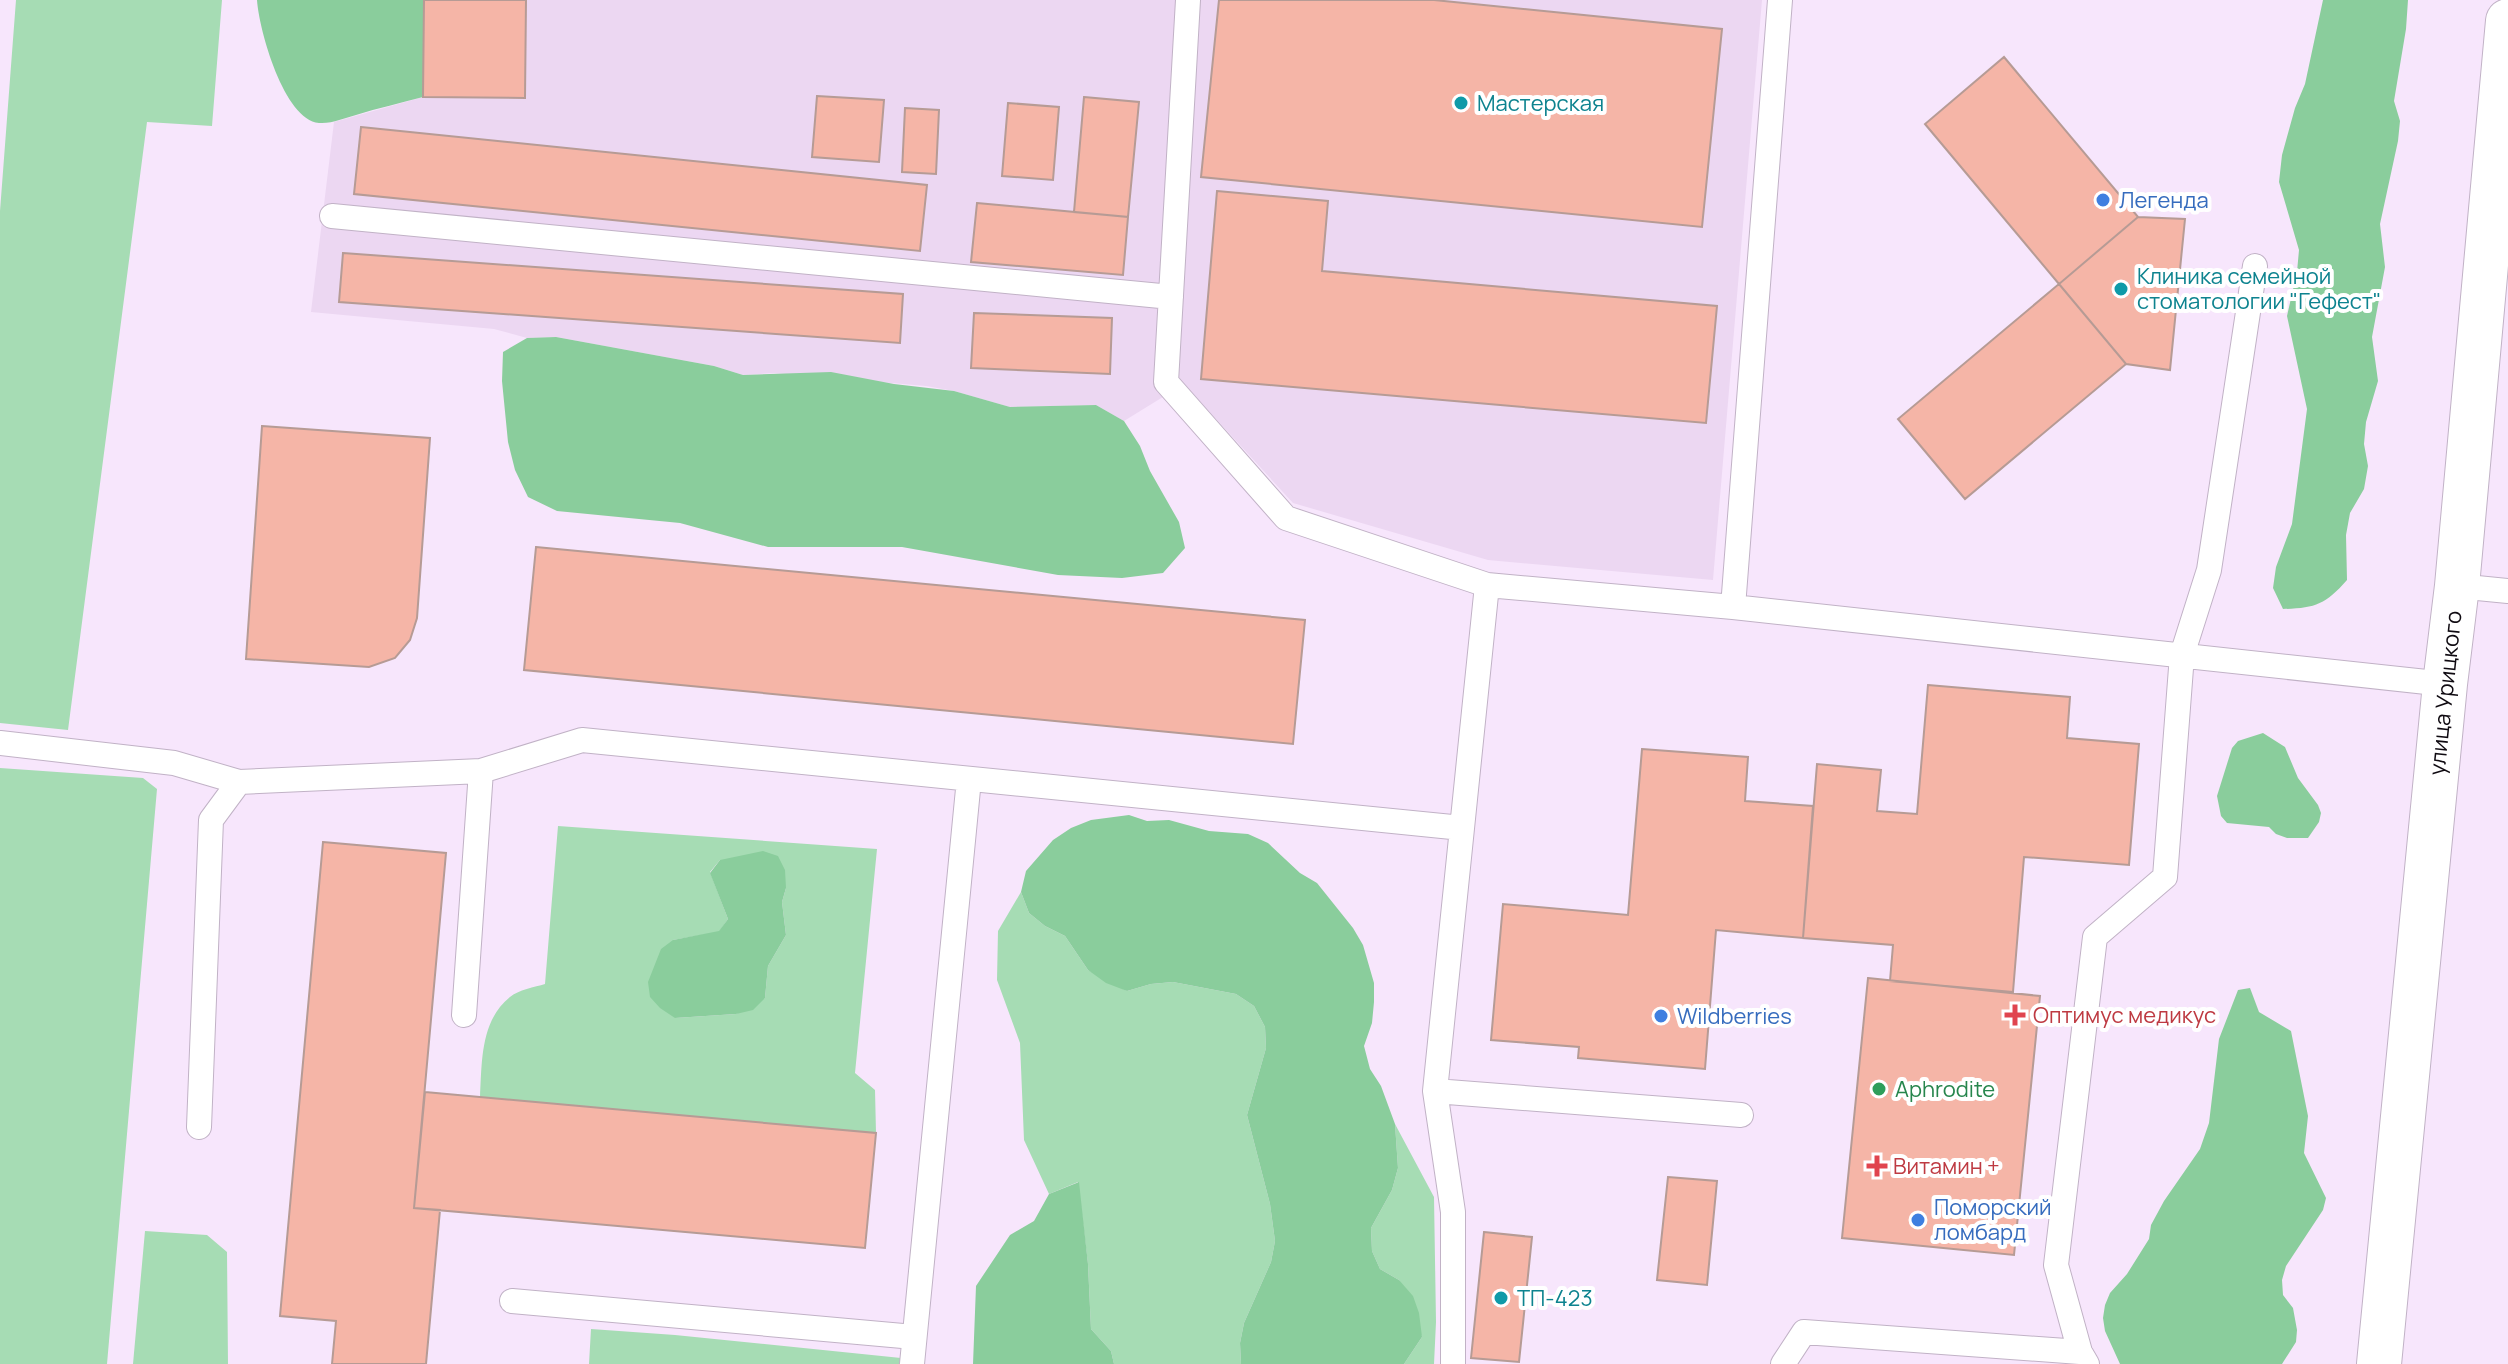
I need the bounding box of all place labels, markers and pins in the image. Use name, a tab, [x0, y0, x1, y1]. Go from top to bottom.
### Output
place label: Мастерская	[1477, 88, 1604, 118]
marker: Мастерская	[1452, 94, 1470, 112]
place label: Легенда	[2119, 185, 2209, 215]
marker: Легенда	[2094, 191, 2112, 209]
place label: Клиника семейной стоматологии "Гефест"	[2137, 261, 2381, 316]
marker: Клиника семейной стоматологии "Гефест"	[2112, 280, 2130, 298]
place label: Оптимус медикус	[2033, 1000, 2216, 1030]
place label: Wildberries	[1677, 1001, 1792, 1031]
marker: Оптимус медикус	[2004, 1004, 2026, 1026]
marker: Wildberries	[1652, 1007, 1670, 1025]
place label: Aphrodite	[1895, 1074, 1995, 1104]
marker: Aphrodite	[1870, 1080, 1888, 1098]
place label: Витамин +	[1893, 1151, 2000, 1181]
marker: Витамин +	[1868, 1157, 1886, 1175]
place label: Поморский ломбард	[1934, 1192, 2052, 1247]
marker: Поморский ломбард	[1909, 1211, 1927, 1229]
place label: ТП-423	[1517, 1283, 1593, 1313]
marker: ТП-423	[1492, 1289, 1510, 1307]

